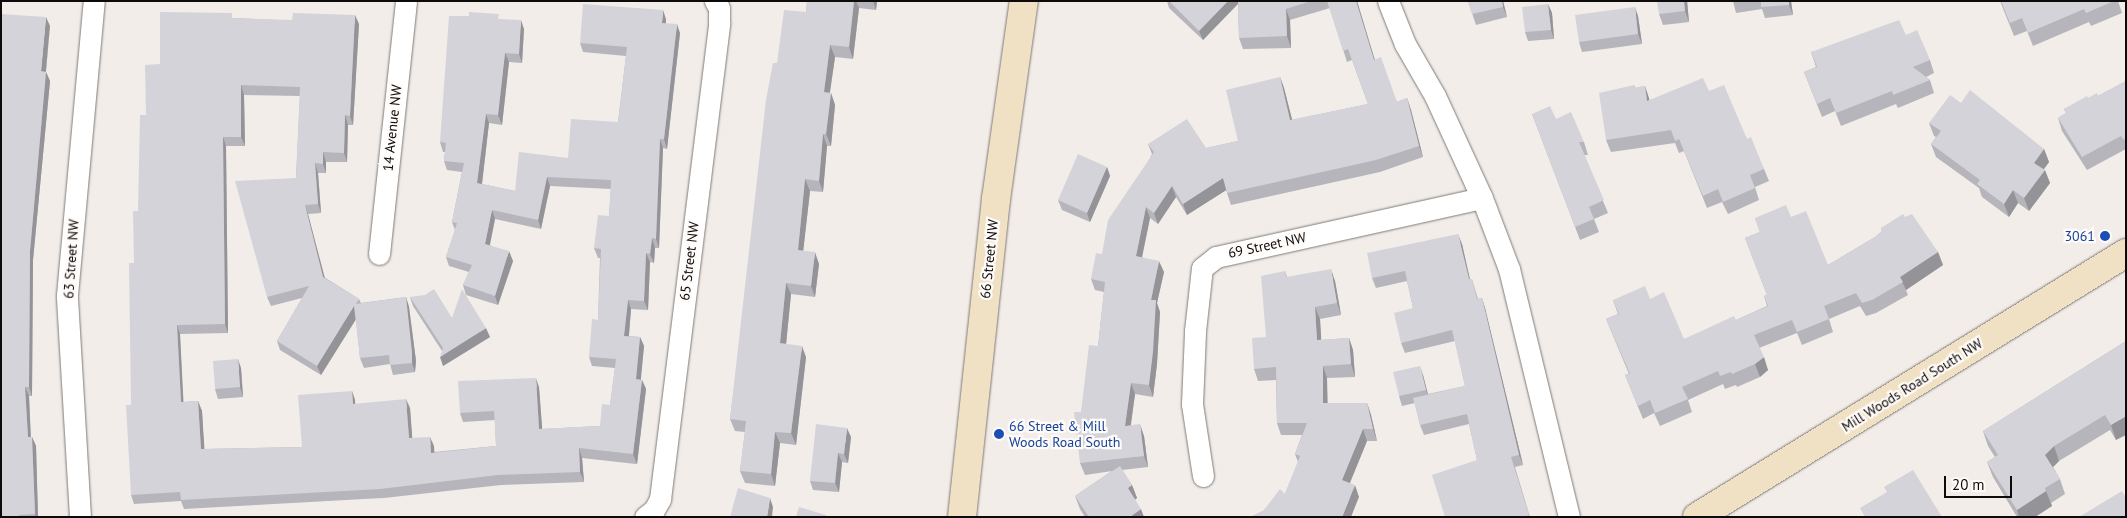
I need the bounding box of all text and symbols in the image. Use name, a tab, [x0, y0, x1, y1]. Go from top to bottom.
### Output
street label: 14 Avenue NW	[379, 84, 405, 172]
street label: 63 Street NW	[60, 219, 82, 299]
street label: 66 Street NW	[976, 219, 1002, 299]
street label: 65 Street NW	[676, 221, 702, 301]
place label: 3061	[2064, 228, 2095, 244]
street label: 69 Street NW	[1226, 229, 1308, 261]
marker: 3061	[2099, 230, 2111, 242]
street label: Mill Woods Road South NW	[1838, 335, 1986, 435]
place label: 66 Street & Mill Woods Road South	[1009, 418, 1120, 451]
marker: 66 Street & Mill Woods Road South	[993, 428, 1005, 440]
scale bar	[1947, 466, 2014, 498]
text: 20 m	[1952, 475, 1985, 494]

